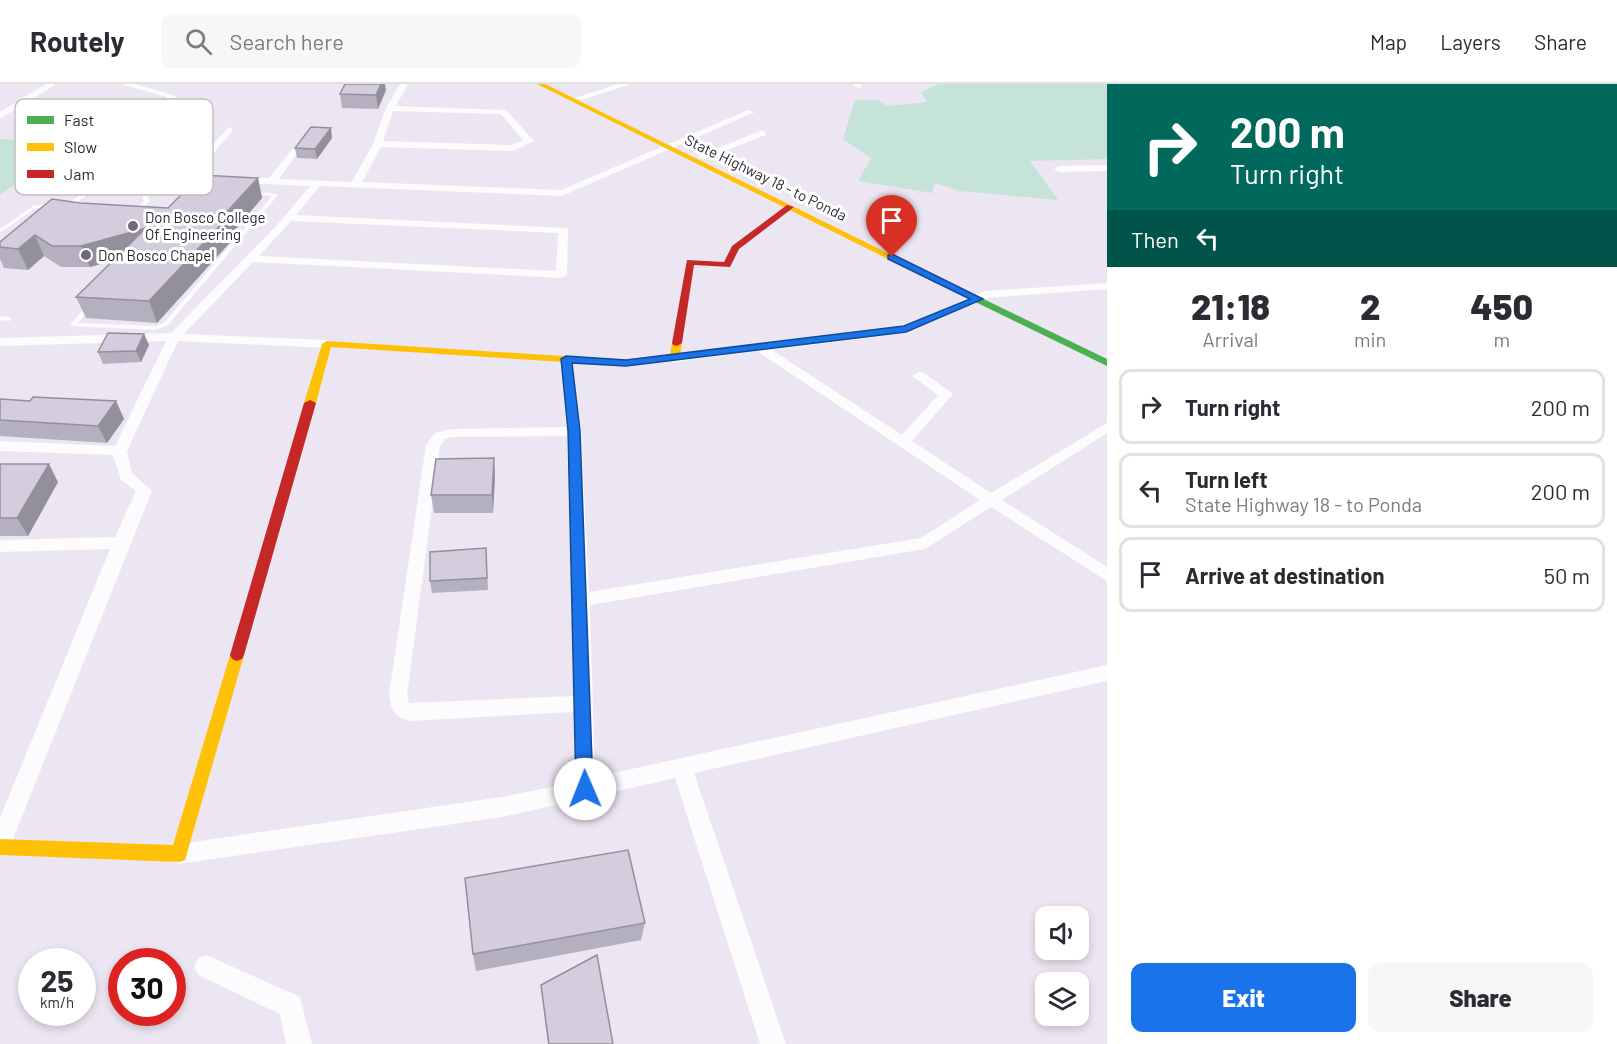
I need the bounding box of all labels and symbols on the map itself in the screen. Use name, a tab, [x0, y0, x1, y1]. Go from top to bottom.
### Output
legend	[15, 99, 213, 195]
text: Fast	[64, 110, 94, 129]
street label: State Highway 18 - to Ponda	[682, 130, 850, 224]
text: Slow	[64, 137, 97, 156]
text: Jam	[64, 164, 95, 183]
pin	[866, 195, 917, 257]
place label: Don Bosco College Of Engineering	[145, 208, 265, 243]
marker: Don Bosco College Of Engineering	[126, 219, 140, 233]
place label: Don Bosco Chapel	[98, 246, 215, 264]
marker: Don Bosco Chapel	[79, 248, 93, 262]
position arrow	[553, 757, 617, 821]
speed limit sign: 30	[108, 948, 186, 1026]

